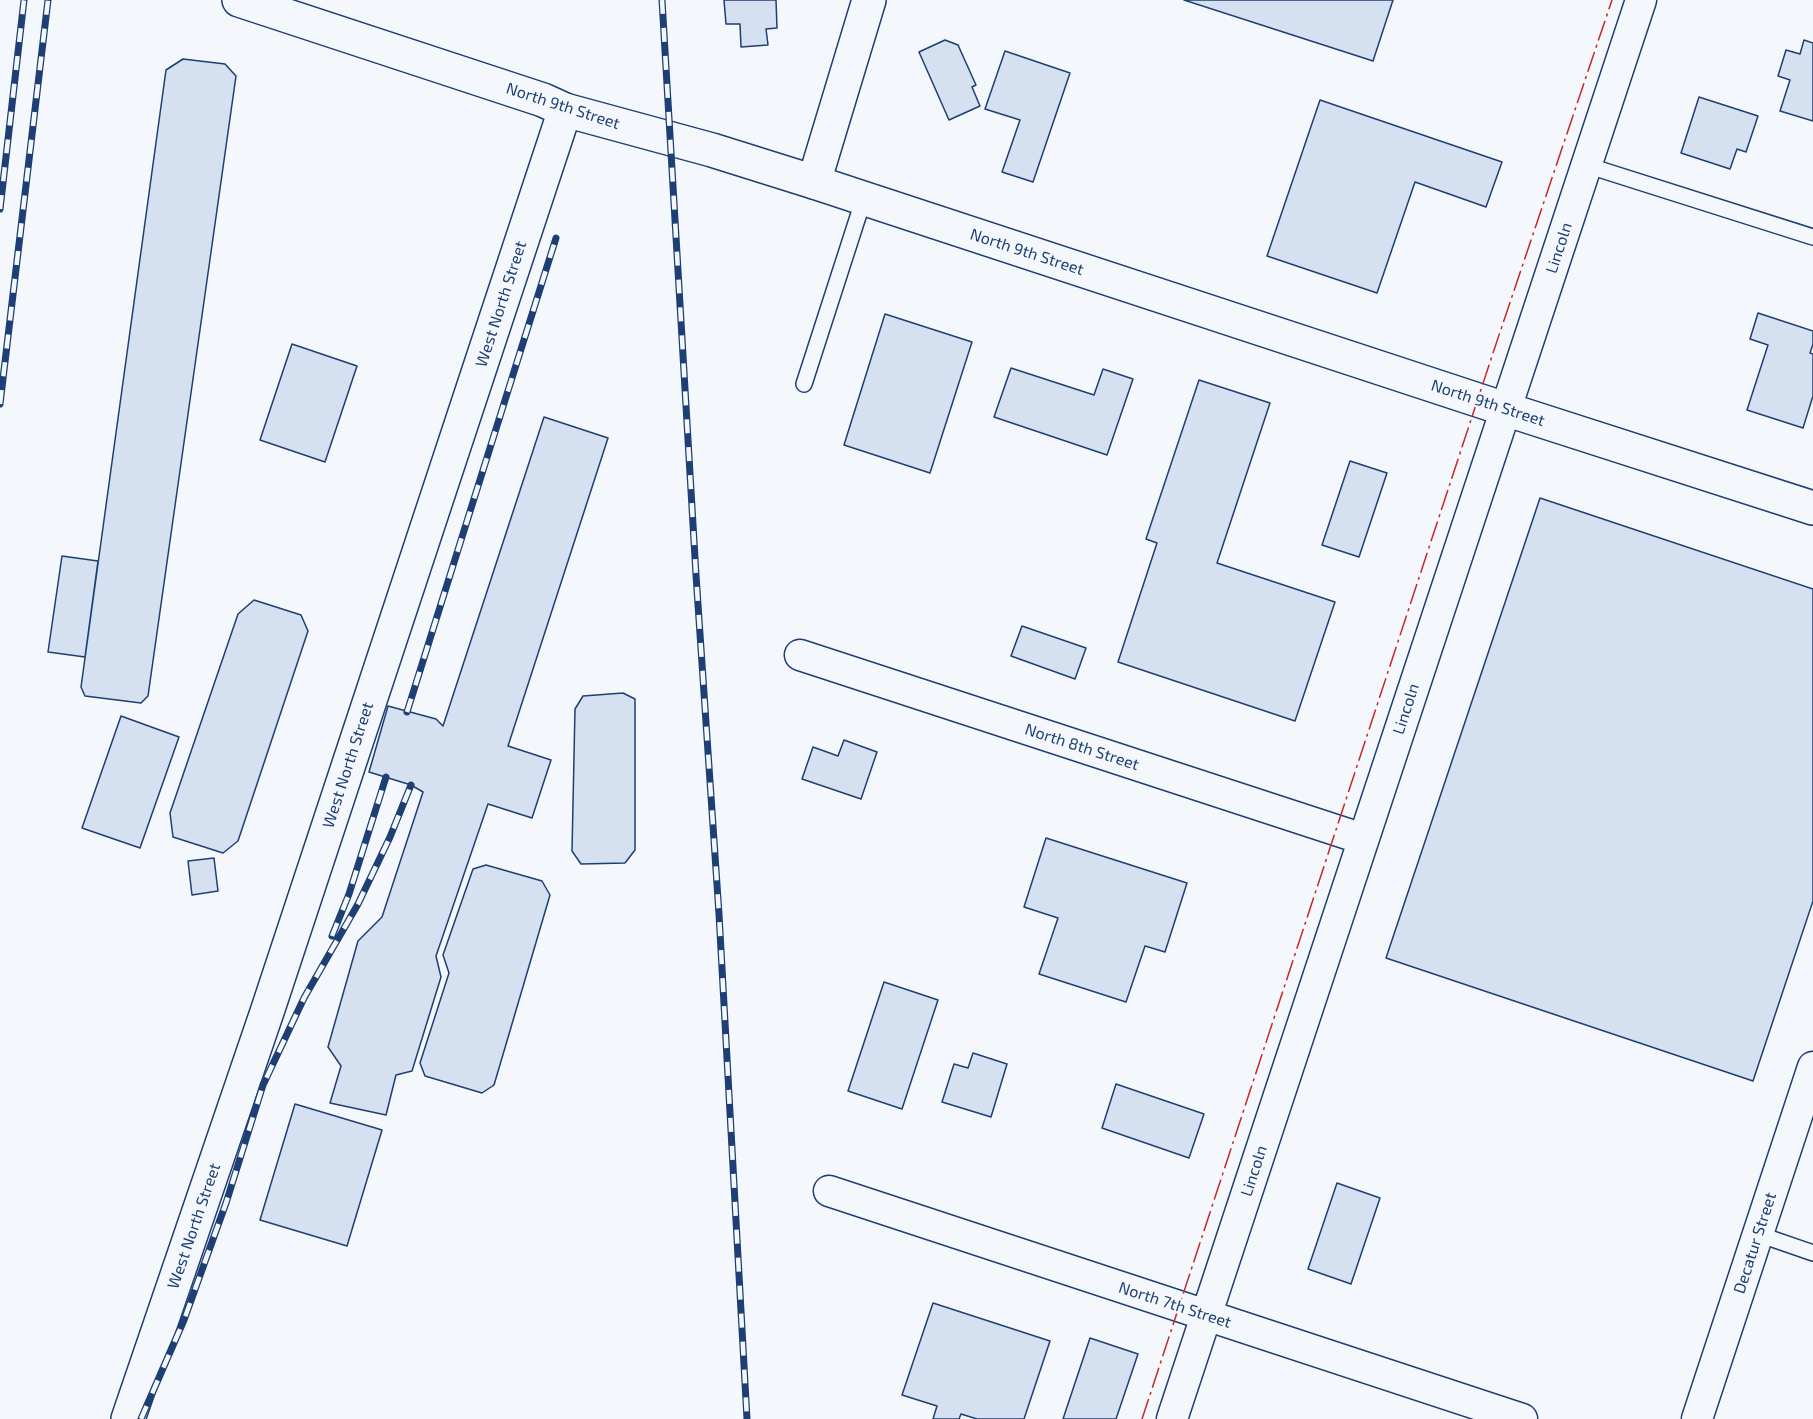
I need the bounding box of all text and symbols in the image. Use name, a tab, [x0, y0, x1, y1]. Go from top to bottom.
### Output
street label: North 9th Street	[504, 79, 622, 133]
street label: Lincoln	[1542, 220, 1576, 276]
street label: North 9th Street	[968, 225, 1086, 279]
street label: West North Street	[472, 239, 530, 369]
street label: North 9th Street	[1429, 376, 1547, 430]
street label: Lincoln	[1389, 681, 1423, 737]
street label: West North Street	[319, 700, 377, 830]
street label: North 8th Street	[1023, 720, 1141, 774]
street label: Lincoln	[1237, 1143, 1271, 1199]
street label: West North Street	[164, 1161, 224, 1291]
street label: Decatur Street	[1730, 1190, 1780, 1296]
street label: North 7th Street	[1116, 1278, 1234, 1332]

